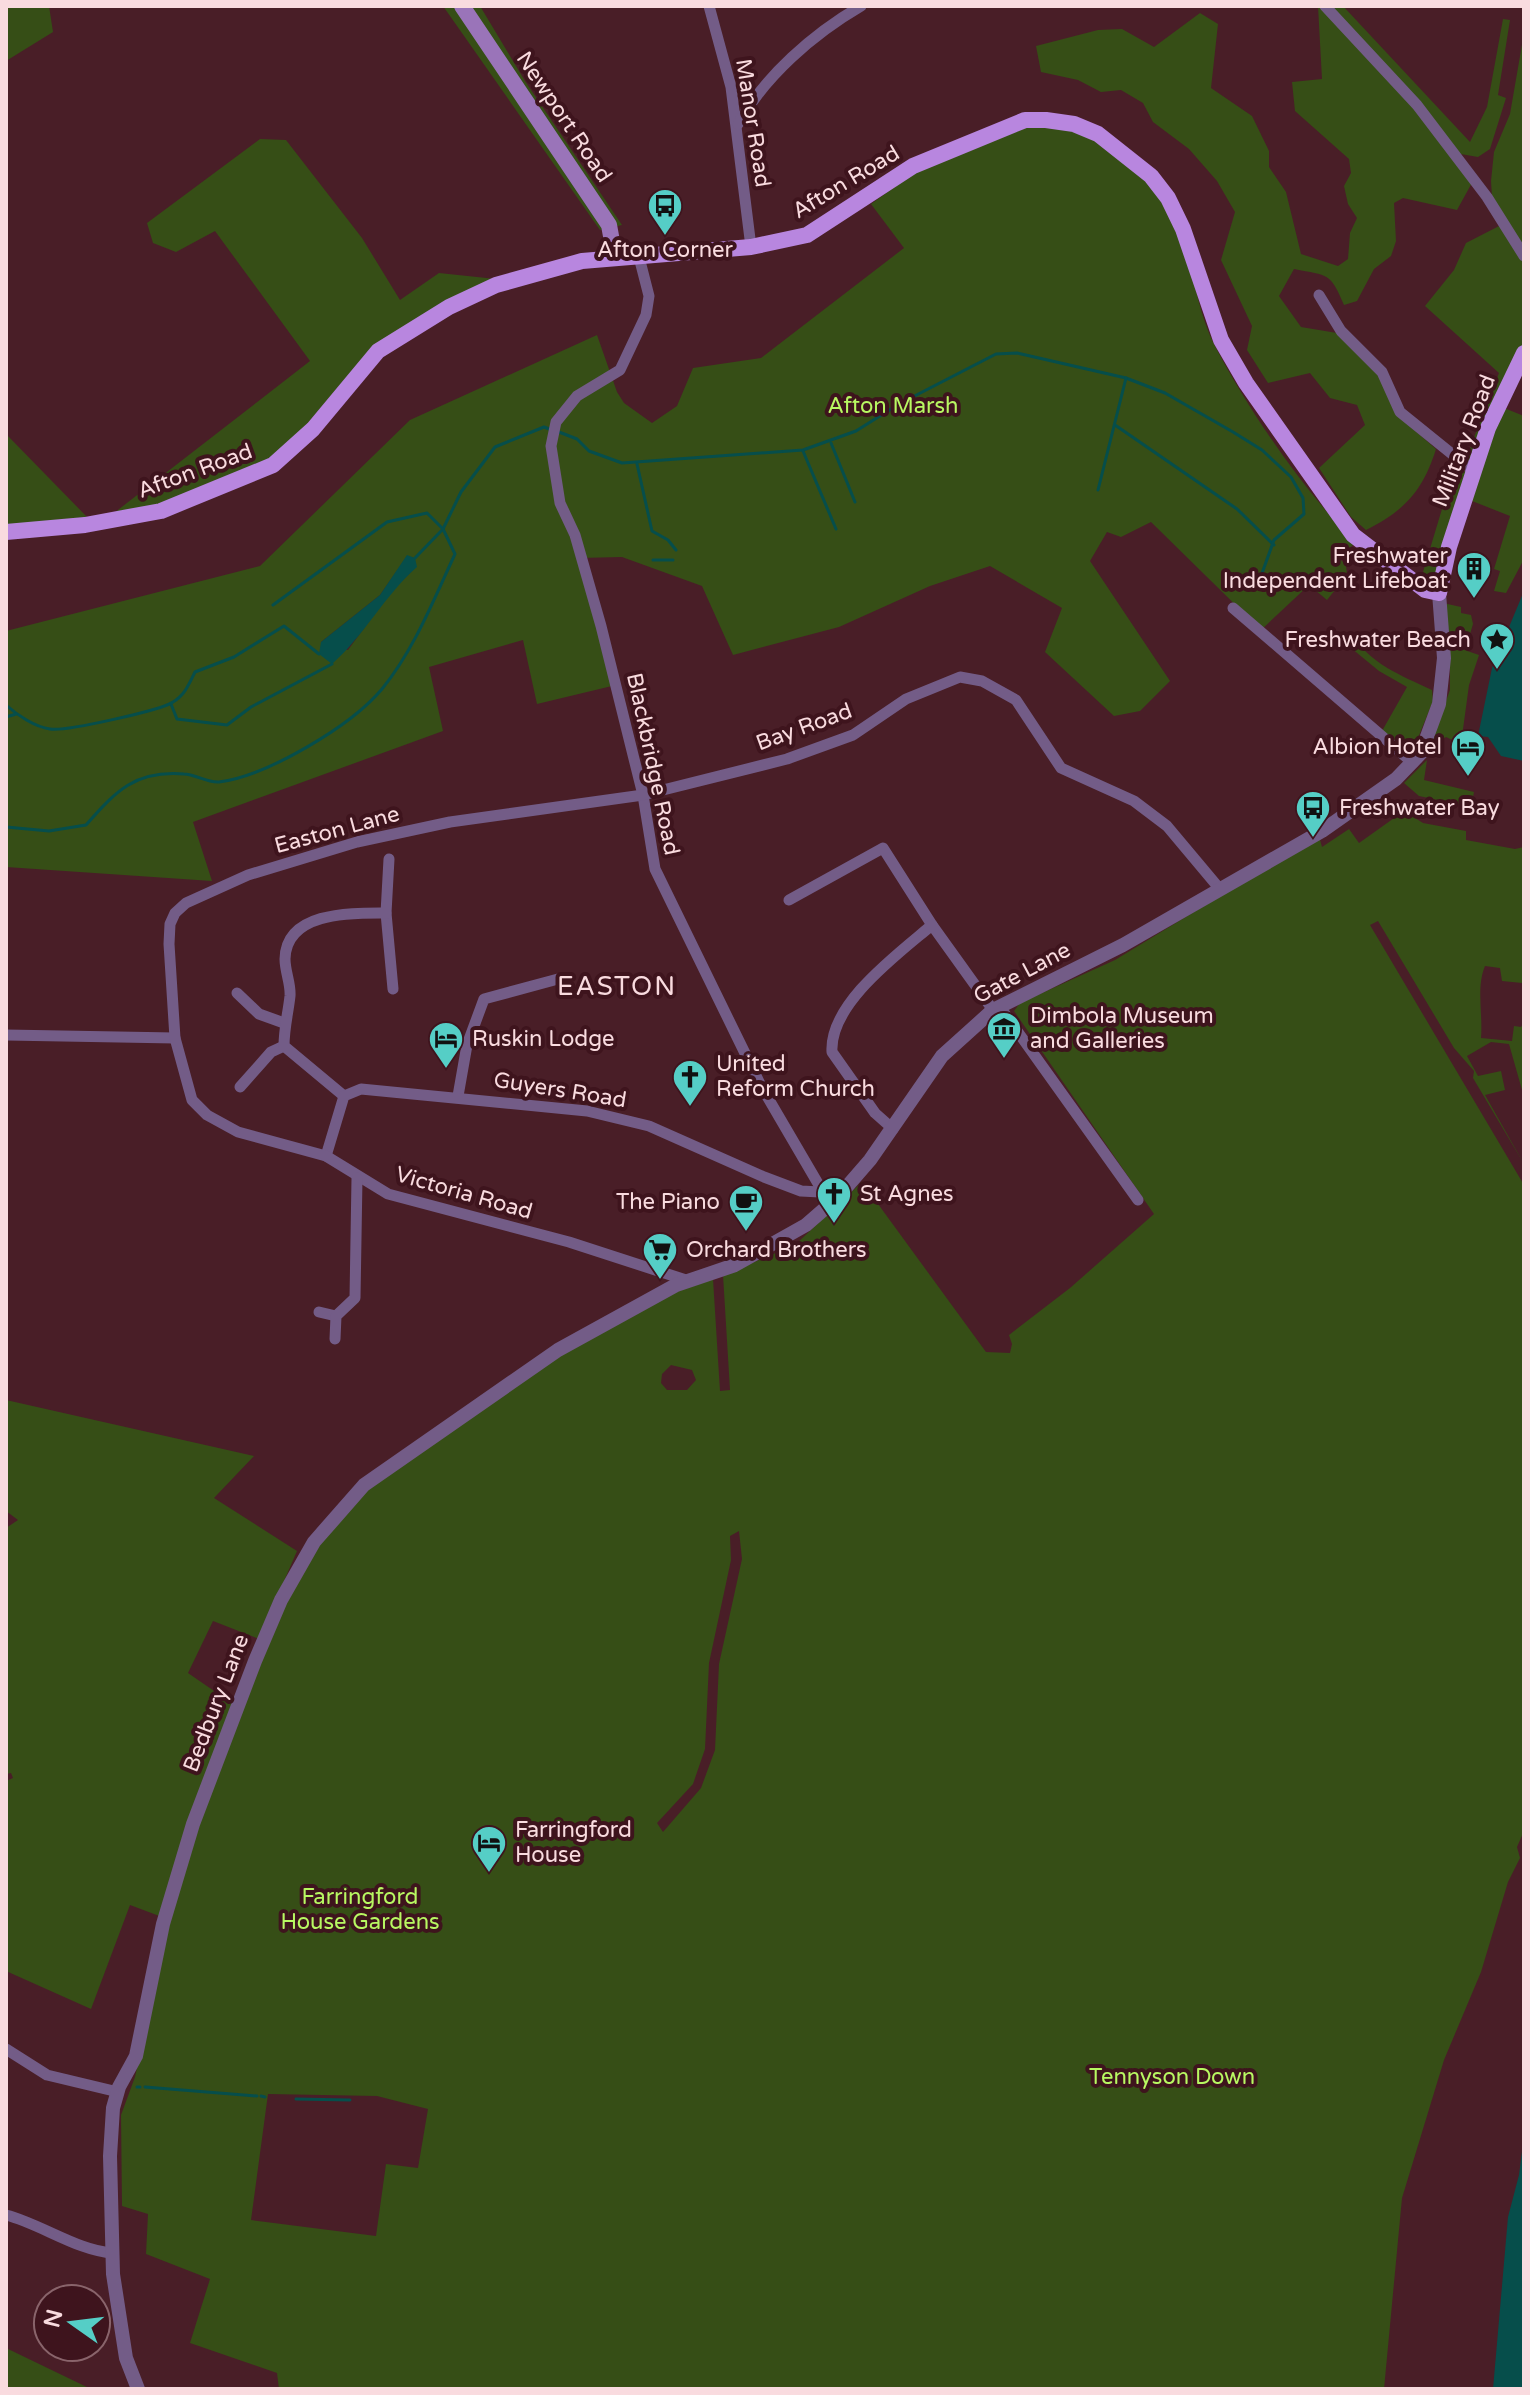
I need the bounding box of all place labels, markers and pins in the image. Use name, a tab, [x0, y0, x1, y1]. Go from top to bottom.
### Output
bus stop icon: Afton Corner	[646, 187, 684, 237]
place label: Afton Corner	[597, 237, 734, 263]
place label: Freshwater Independent Lifeboat	[1223, 543, 1449, 594]
building icon: Freshwater Independent Lifeboat	[1455, 550, 1493, 600]
place icon: Freshwater Beach	[1478, 621, 1516, 671]
place label: Freshwater Beach	[1285, 627, 1471, 653]
hotel icon: Albion Hotel	[1449, 728, 1487, 778]
place label: Albion Hotel	[1313, 734, 1442, 760]
bus stop icon: Freshwater Bay	[1294, 789, 1332, 839]
place label: Freshwater Bay	[1339, 795, 1500, 821]
place label: Dimbola Museum and Galleries	[1030, 1003, 1214, 1054]
museum icon: Dimbola Museum and Galleries	[985, 1010, 1023, 1060]
hotel icon: Ruskin Lodge	[427, 1020, 465, 1070]
place label: Ruskin Lodge	[472, 1026, 614, 1052]
place label: United Reform Church	[716, 1051, 875, 1102]
church icon: United Reform Church	[671, 1058, 709, 1108]
church icon: St Agnes	[815, 1175, 853, 1225]
place label: St Agnes	[860, 1181, 954, 1207]
cafe icon: The Piano	[727, 1183, 765, 1233]
place label: The Piano	[616, 1189, 720, 1215]
supermarket icon: Orchard Brothers	[641, 1231, 679, 1281]
place label: Orchard Brothers	[686, 1237, 867, 1263]
place label: Farringford House	[515, 1817, 632, 1868]
hotel icon: Farringford House	[470, 1824, 508, 1874]

